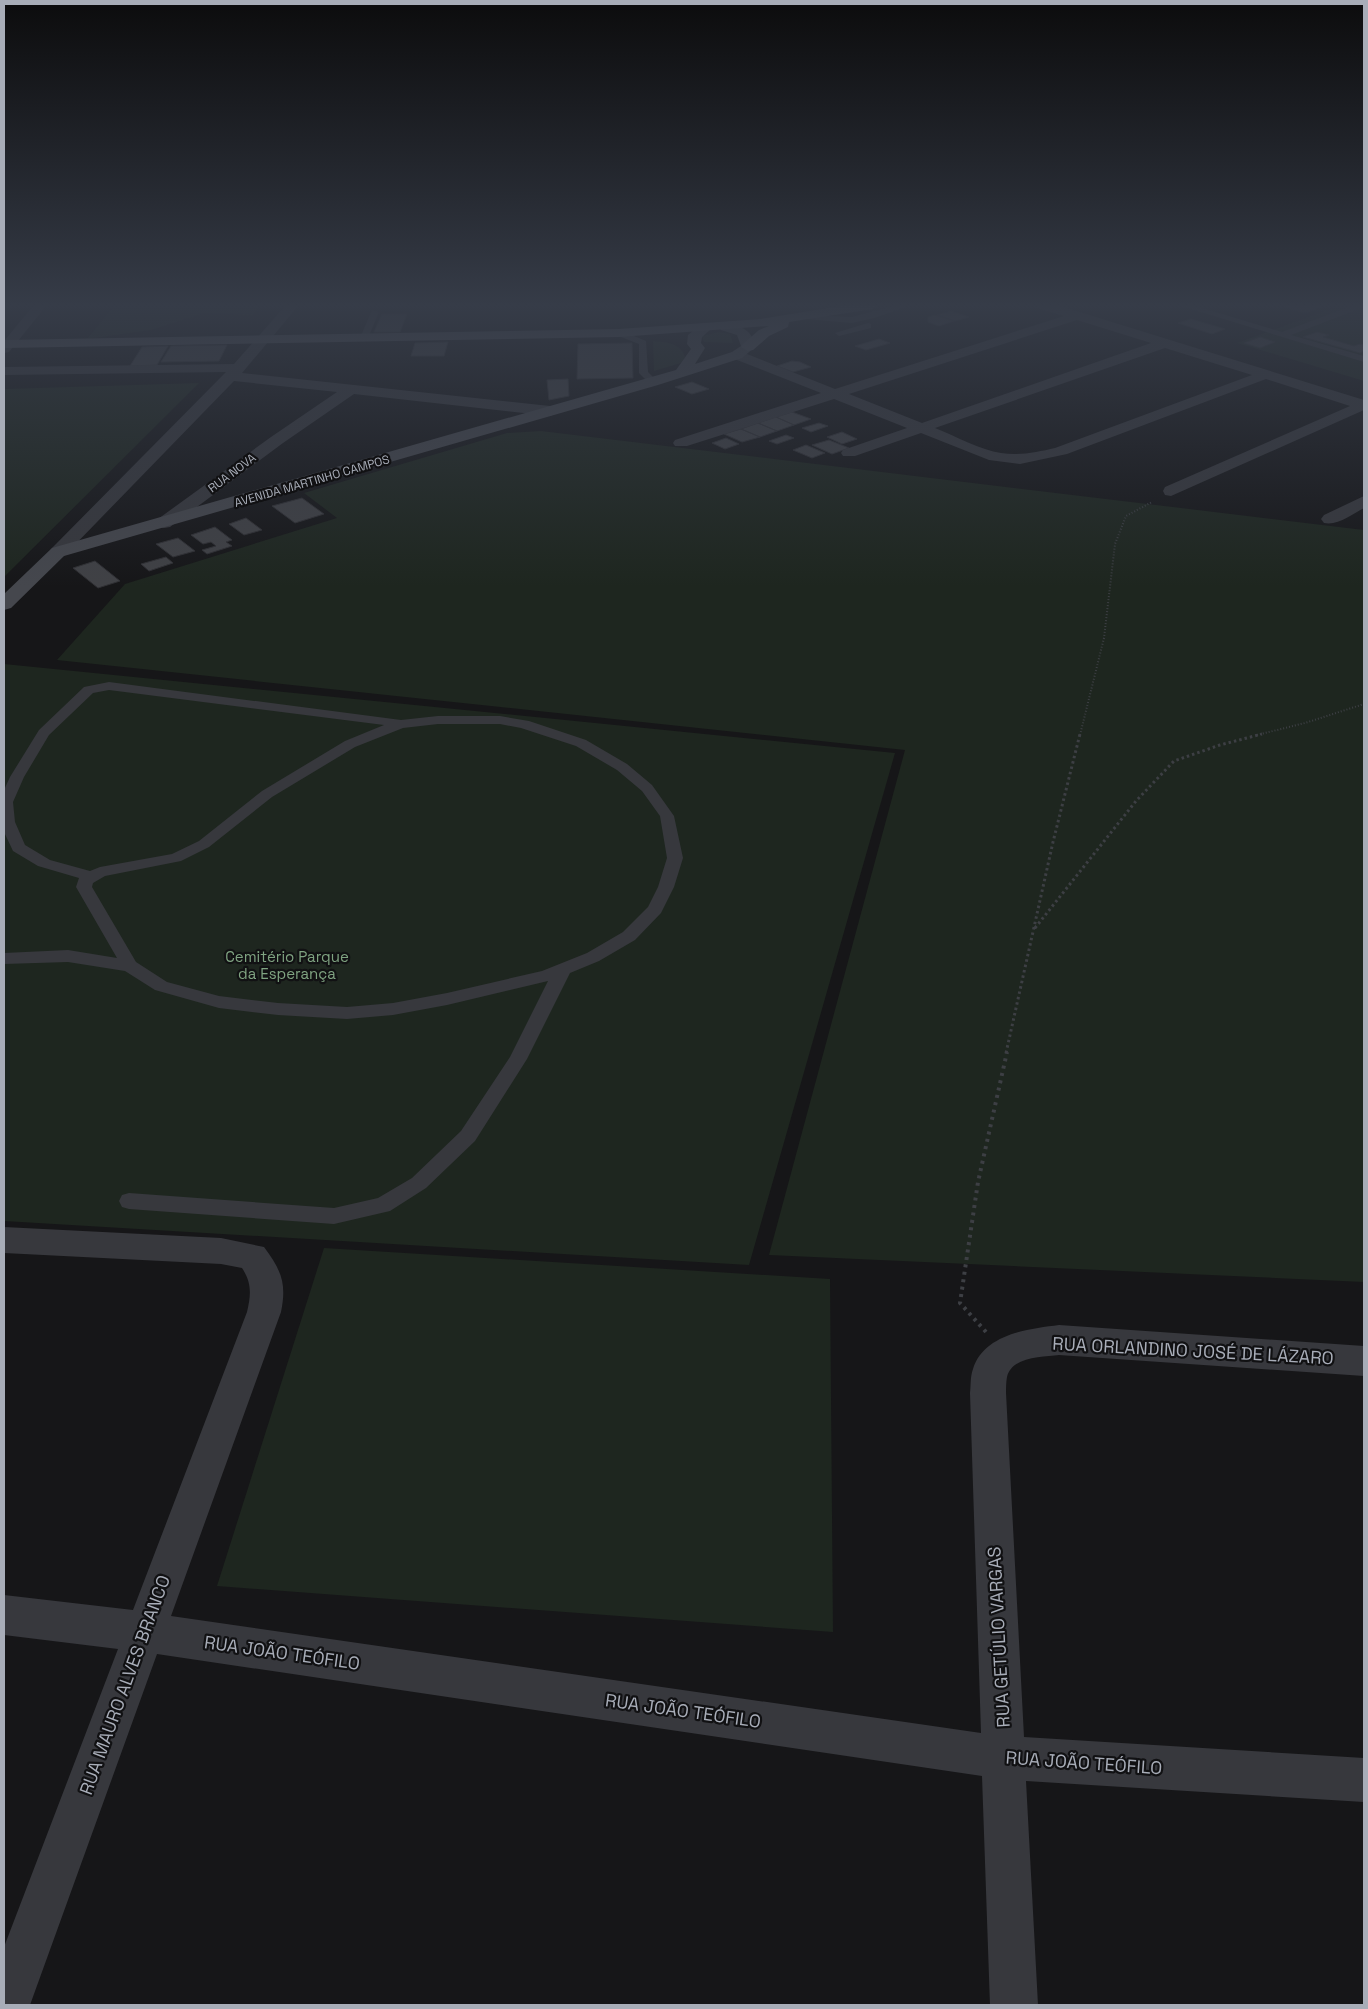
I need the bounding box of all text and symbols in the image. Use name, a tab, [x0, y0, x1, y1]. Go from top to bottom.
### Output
street label: RUA NOVA	[205, 449, 260, 496]
street label: AVENIDA MARTINHO CAMPOS	[232, 451, 392, 511]
park label: Cemitério Parque da Esperança	[225, 947, 349, 983]
street label: RUA ORLANDINO JOSÉ DE LÁZARO	[1052, 1332, 1334, 1369]
street label: RUA GETÚLIO VARGAS	[982, 1546, 1015, 1728]
street label: RUA MAURO ALVES BRANCO	[74, 1572, 175, 1798]
street label: RUA JOÃO TEÓFILO	[203, 1630, 361, 1675]
street label: RUA JOÃO TEÓFILO	[604, 1688, 762, 1733]
street label: RUA JOÃO TEÓFILO	[1005, 1746, 1163, 1779]

